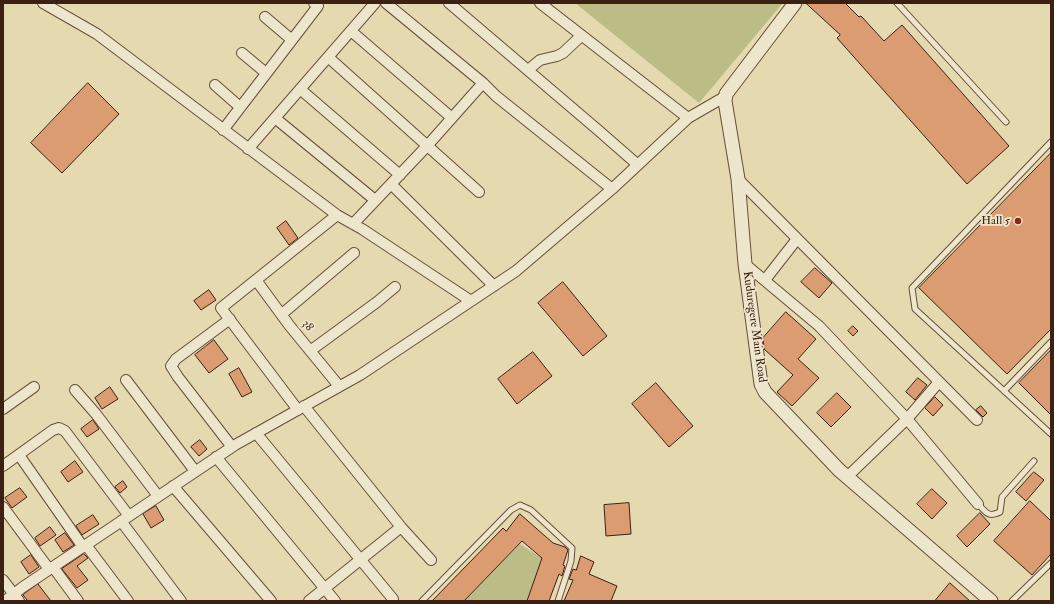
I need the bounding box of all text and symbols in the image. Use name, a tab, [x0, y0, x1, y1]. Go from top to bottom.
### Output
place label: Hall 5	[981, 214, 1010, 228]
marker: Hall 5	[1013, 216, 1023, 226]
street label: Kuduregere Main Road	[739, 270, 769, 384]
street label: 38	[298, 317, 316, 335]

